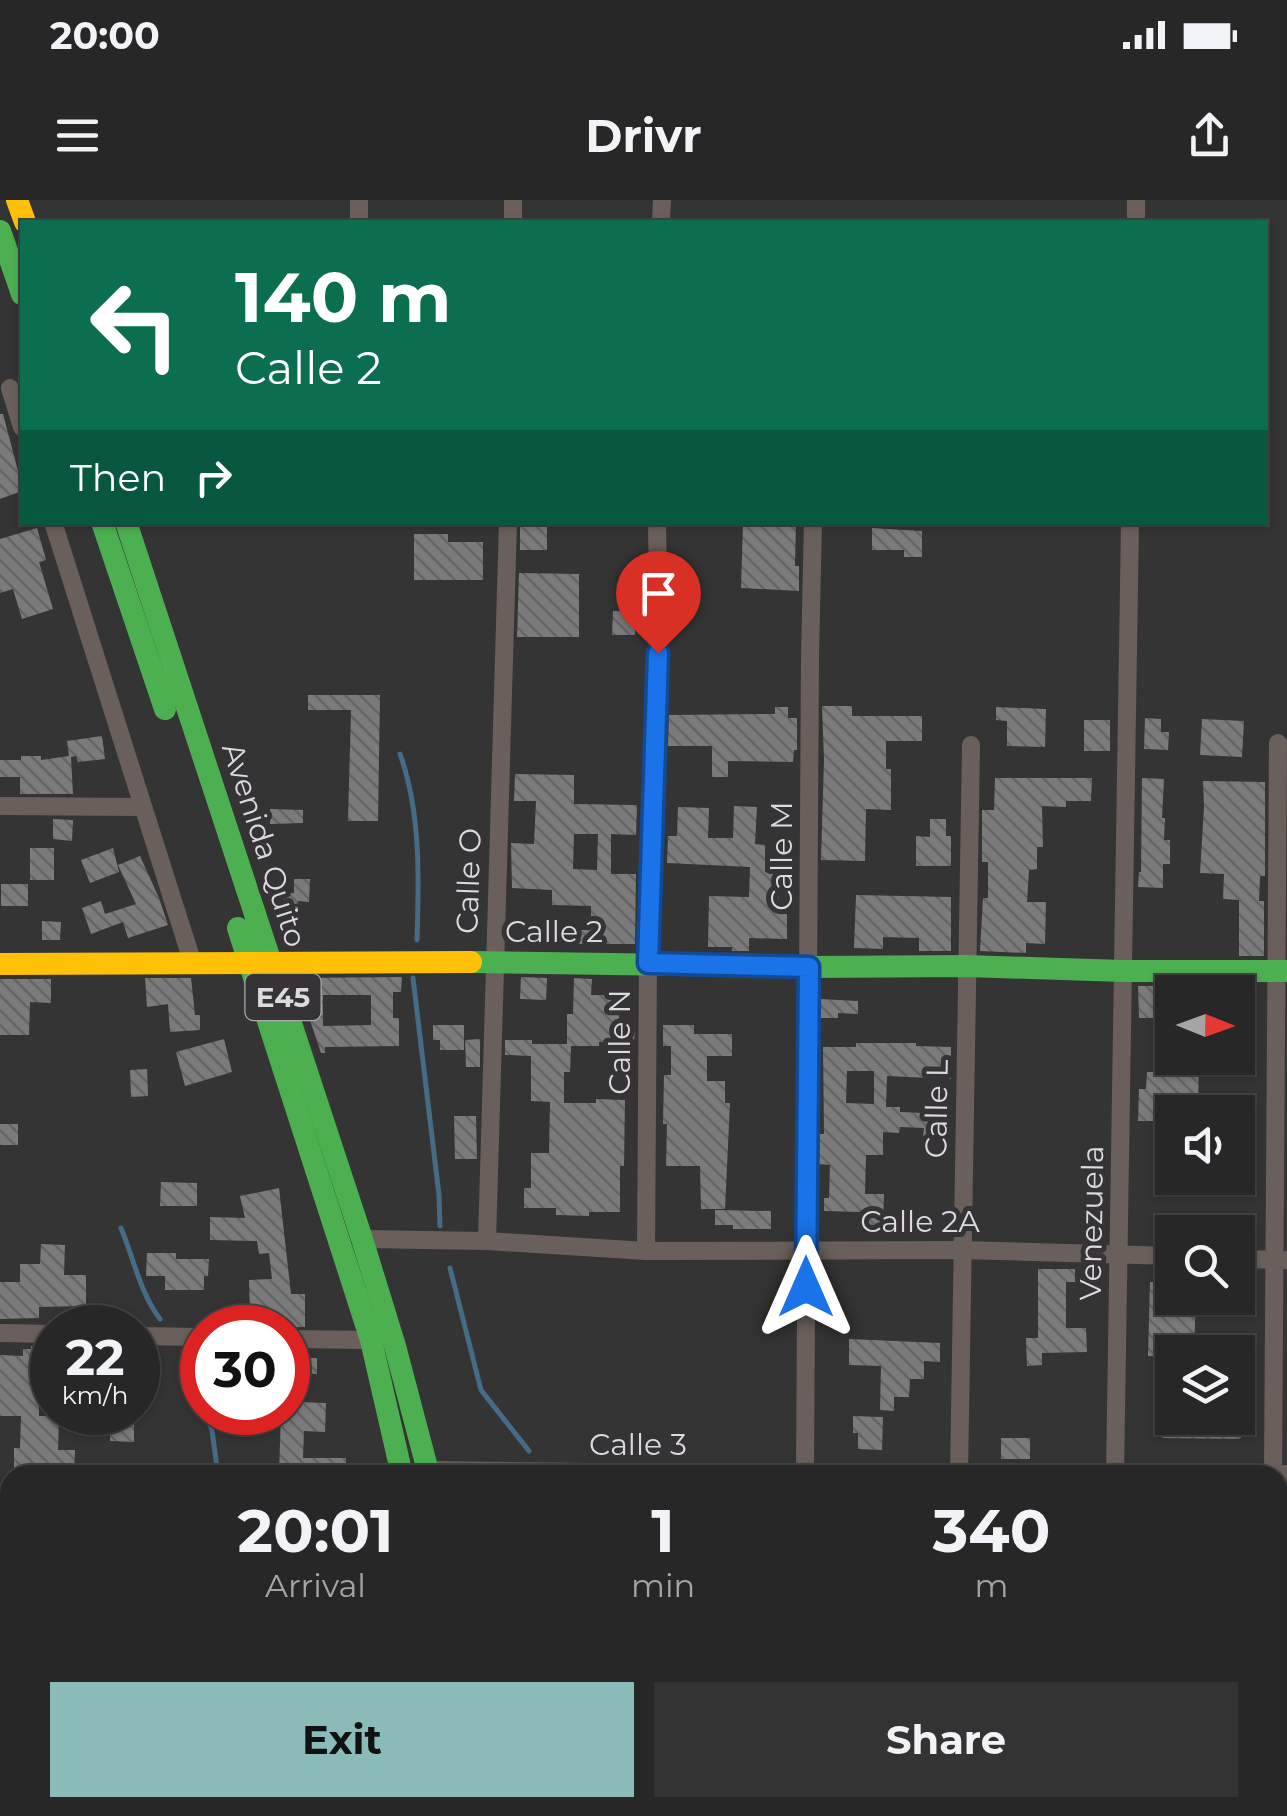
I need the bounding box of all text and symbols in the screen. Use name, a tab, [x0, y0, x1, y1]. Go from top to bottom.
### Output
text: 20:00	[50, 12, 160, 59]
icon: menu	[50, 108, 105, 163]
text: Drivr	[585, 108, 702, 163]
icon: share	[1182, 108, 1237, 163]
text: 140 m	[235, 254, 451, 340]
icon: left	[70, 260, 200, 390]
text: Calle 2	[235, 340, 382, 395]
icon: right	[186, 450, 241, 505]
text: Then	[70, 454, 166, 501]
pin	[616, 551, 701, 654]
icon: arrive	[631, 566, 686, 621]
street label: Avenida Quito	[214, 738, 315, 952]
street label: Calle M	[763, 801, 800, 911]
street label: Calle O	[448, 827, 489, 935]
street label: Calle 2	[505, 913, 603, 950]
road number: E45	[246, 974, 320, 1020]
north arrow	[1155, 975, 1255, 1075]
map controls	[1155, 975, 1255, 1435]
street label: Calle N	[601, 989, 638, 1095]
street label: Calle L	[917, 1059, 956, 1159]
button: sound	[1155, 1095, 1255, 1195]
street label: Venezuela	[1072, 1145, 1111, 1301]
street label: Calle 2A	[860, 1203, 980, 1240]
button: search	[1155, 1215, 1255, 1315]
position arrow	[754, 1235, 858, 1339]
speed limit sign: 30	[180, 1305, 310, 1435]
text: 22	[66, 1327, 125, 1388]
button: layers	[1155, 1335, 1255, 1435]
text: km/h	[62, 1380, 128, 1410]
street label: Calle 3	[589, 1426, 687, 1463]
text: 20:01	[238, 1494, 393, 1567]
text: 1	[651, 1494, 675, 1567]
text: 340	[933, 1494, 1050, 1567]
text: Arrival	[265, 1566, 366, 1605]
text: min	[631, 1566, 695, 1605]
text: m	[975, 1566, 1009, 1605]
button: Exit	[50, 1682, 634, 1797]
button: Share	[654, 1682, 1238, 1797]

